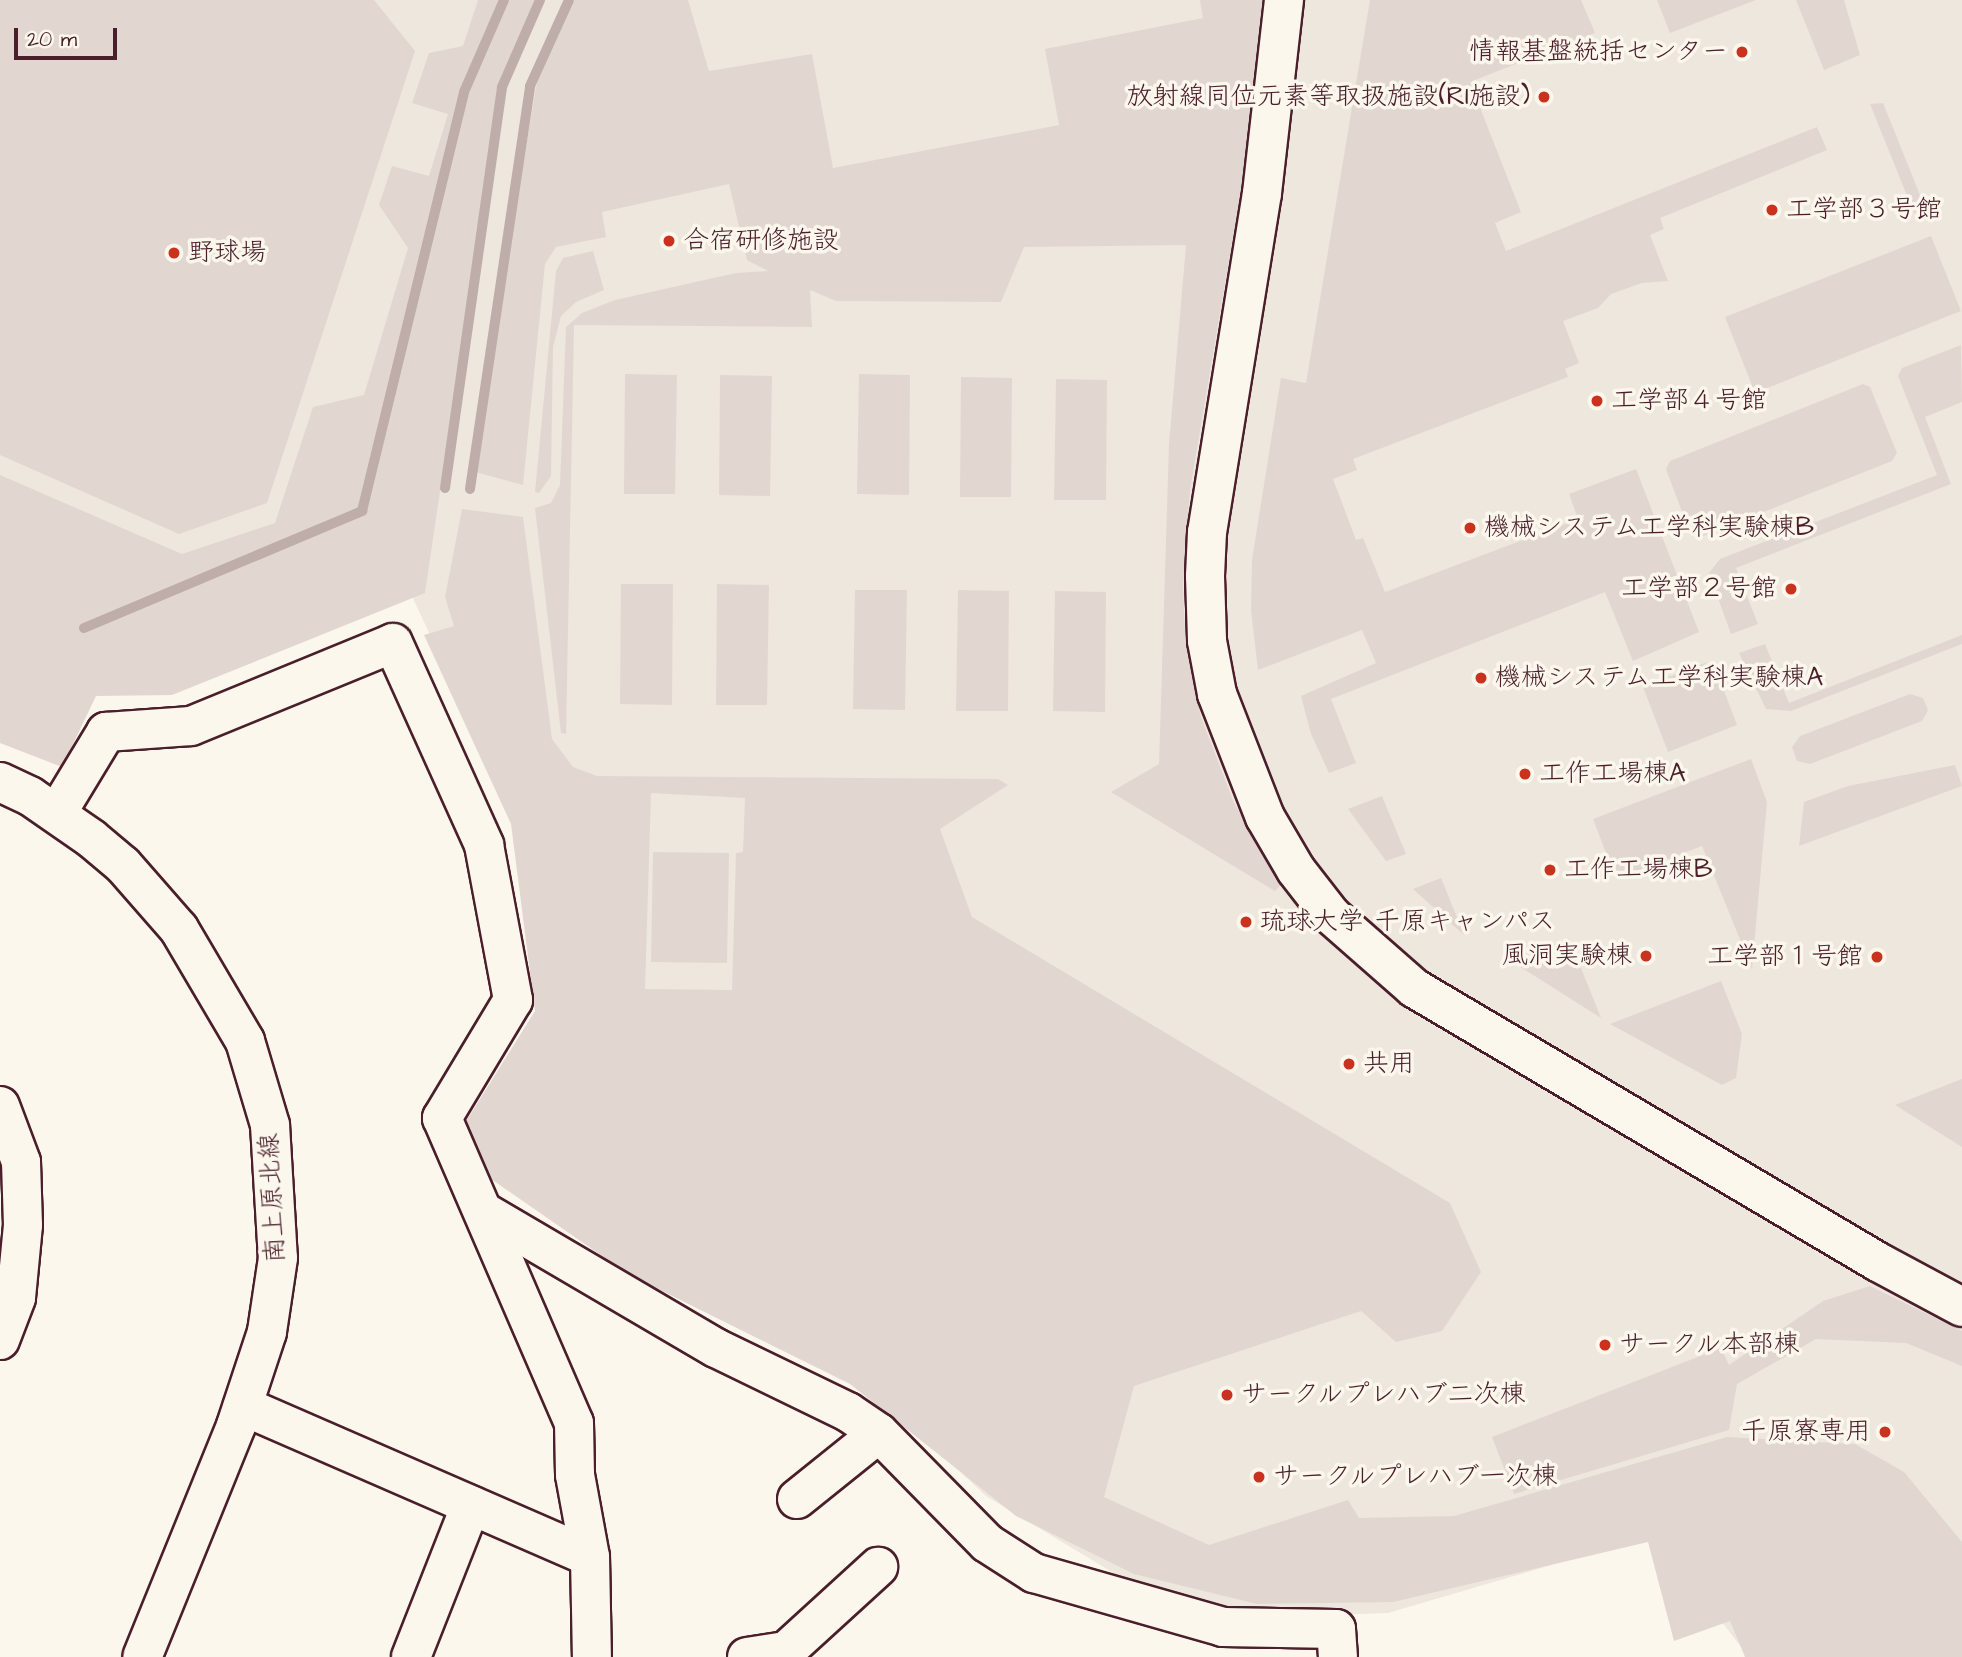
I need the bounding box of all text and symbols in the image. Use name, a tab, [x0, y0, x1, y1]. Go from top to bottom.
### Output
scale bar	[18, 14, 121, 58]
text: 20 m	[27, 25, 77, 54]
place label: 情報基盤統括センター	[1468, 36, 1728, 68]
marker: 情報基盤統括センター	[1734, 44, 1750, 60]
place label: 放射線同位元素等取扱施設(RI施設)	[1127, 81, 1530, 113]
marker: 放射線同位元素等取扱施設(RI施設)	[1536, 89, 1552, 105]
place label: 工学部３号館	[1786, 194, 1942, 226]
marker: 工学部３号館	[1764, 202, 1780, 218]
place label: 合宿研修施設	[683, 225, 839, 257]
marker: 合宿研修施設	[661, 233, 677, 249]
place label: 野球場	[188, 237, 266, 269]
marker: 野球場	[166, 245, 182, 261]
place label: 工学部４号館	[1611, 385, 1767, 417]
marker: 工学部４号館	[1589, 393, 1605, 409]
place label: 機械システム工学科実験棟B	[1484, 512, 1814, 544]
marker: 機械システム工学科実験棟B	[1462, 520, 1478, 536]
place label: 工学部２号館	[1621, 573, 1777, 605]
marker: 工学部２号館	[1783, 581, 1799, 597]
place label: 機械システム工学科実験棟A	[1495, 662, 1824, 694]
marker: 機械システム工学科実験棟A	[1473, 670, 1489, 686]
place label: 工作工場棟A	[1539, 758, 1686, 790]
marker: 工作工場棟A	[1517, 766, 1533, 782]
place label: 工作工場棟B	[1564, 854, 1712, 886]
marker: 工作工場棟B	[1542, 862, 1558, 878]
place label: 琉球大学 千原キャンパス	[1260, 906, 1556, 938]
marker: 琉球大学 千原キャンパス	[1238, 914, 1254, 930]
place label: 風洞実験棟	[1502, 940, 1632, 972]
place label: 工学部１号館	[1707, 941, 1863, 973]
marker: 風洞実験棟	[1638, 948, 1654, 964]
marker: 工学部１号館	[1869, 949, 1885, 965]
place label: 共用	[1363, 1048, 1415, 1080]
marker: 共用	[1341, 1056, 1357, 1072]
street label: 南上原北線	[254, 1132, 292, 1264]
place label: サークル本部棟	[1619, 1329, 1801, 1361]
marker: サークル本部棟	[1597, 1337, 1613, 1353]
place label: サークルプレハブ二次棟	[1241, 1379, 1527, 1411]
marker: サークルプレハブ二次棟	[1219, 1387, 1235, 1403]
place label: 千原寮専用	[1741, 1416, 1871, 1448]
marker: 千原寮専用	[1877, 1424, 1893, 1440]
place label: サークルプレハブ一次棟	[1273, 1461, 1559, 1493]
marker: サークルプレハブ一次棟	[1251, 1469, 1267, 1485]

